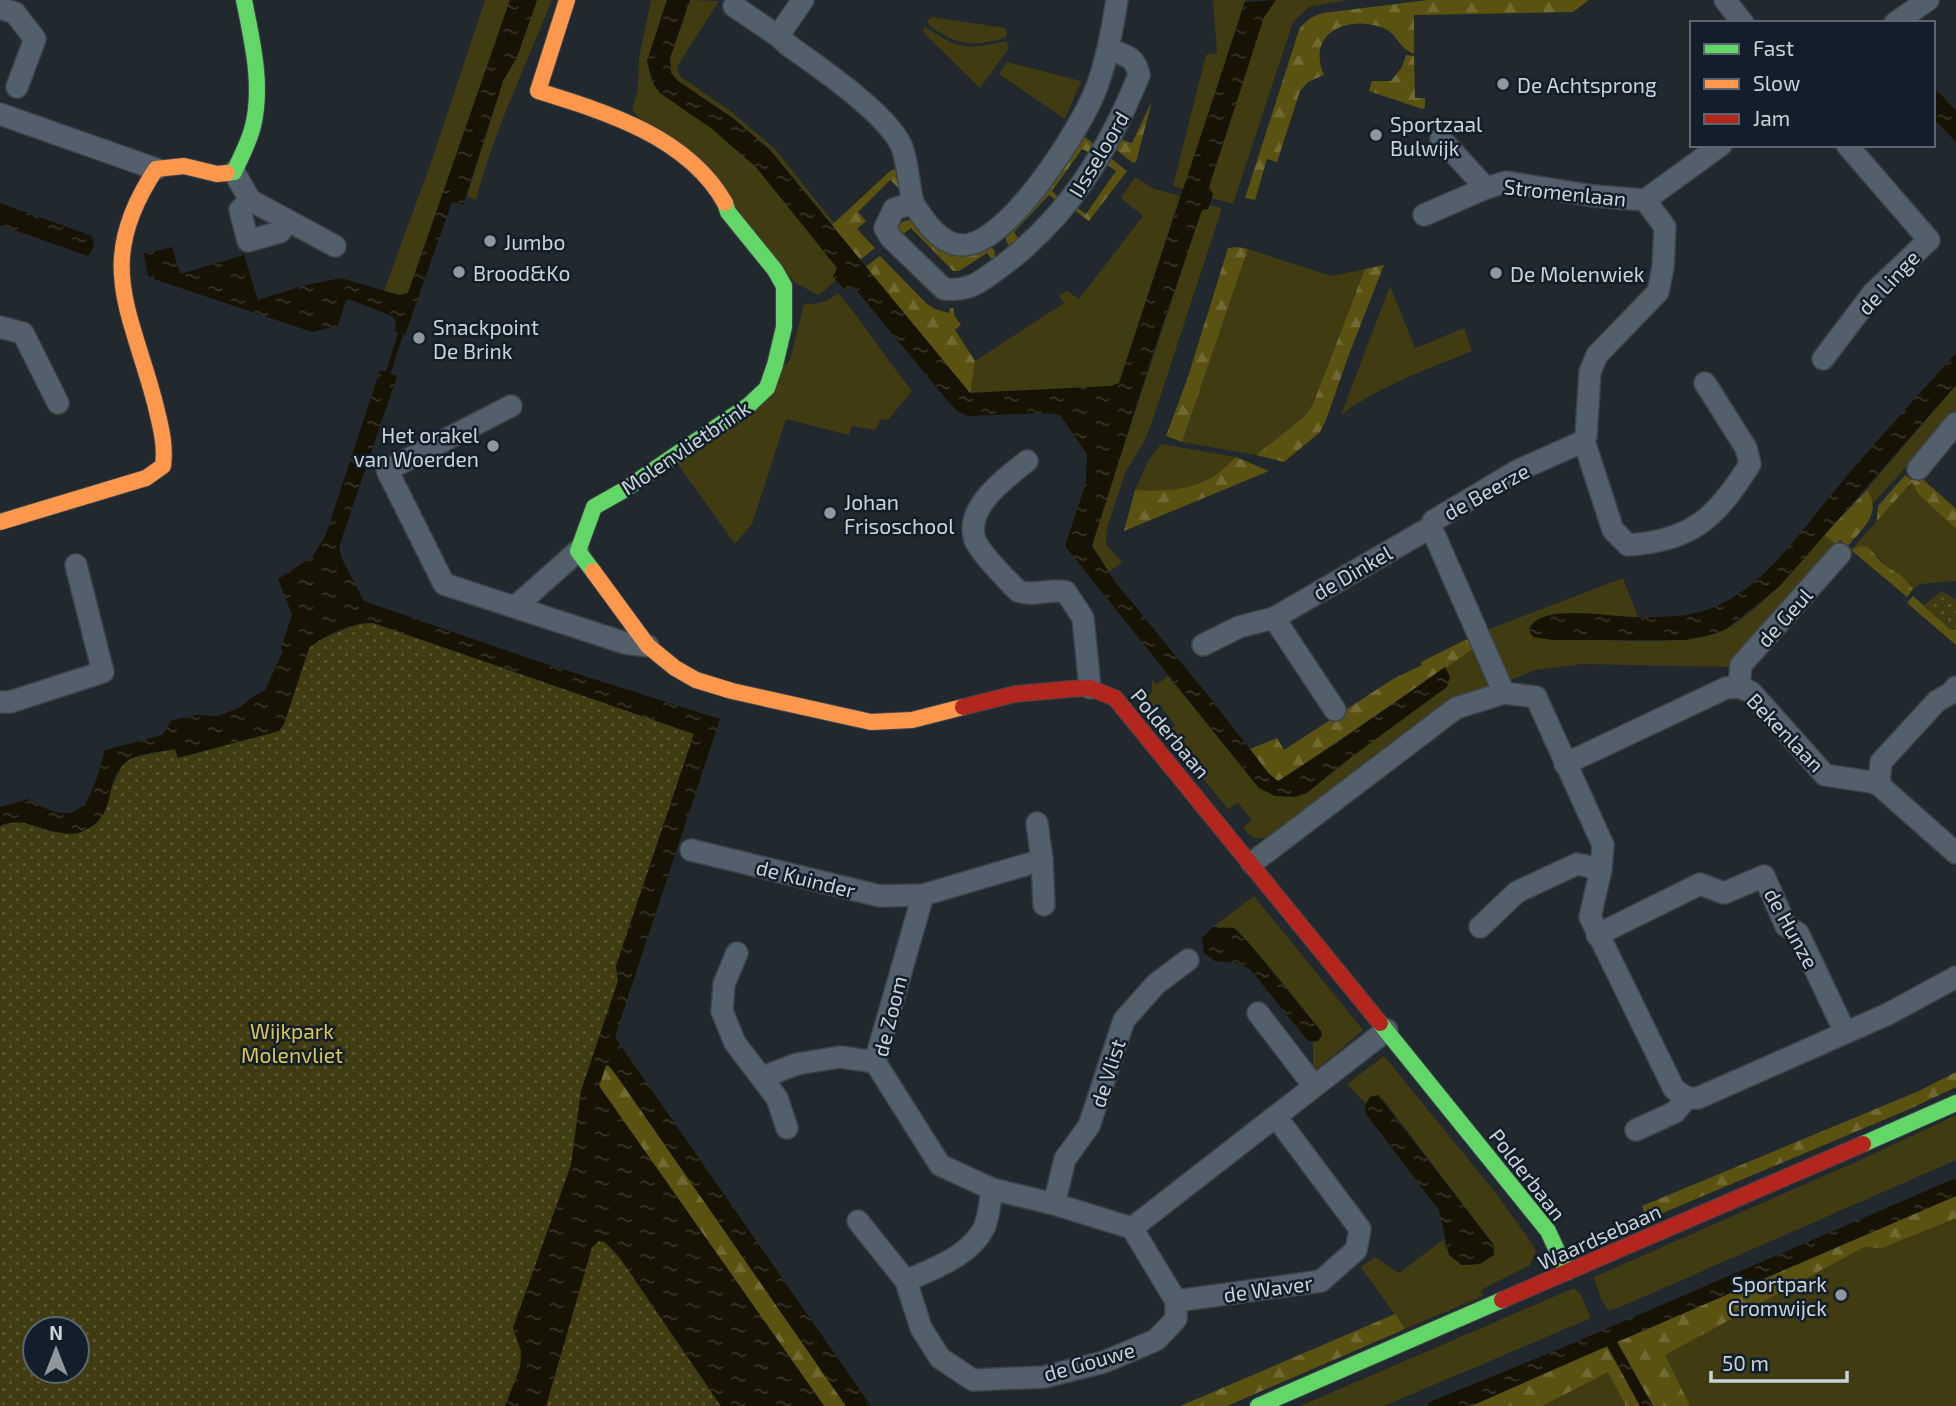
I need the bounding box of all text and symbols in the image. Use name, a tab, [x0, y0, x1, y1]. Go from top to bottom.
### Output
legend	[1690, 21, 1935, 147]
text: Fast	[1753, 35, 1794, 60]
text: Slow	[1753, 70, 1800, 95]
place label: De Achtsprong	[1517, 72, 1657, 97]
marker: De Achtsprong	[1495, 76, 1511, 92]
text: Jam	[1753, 105, 1790, 130]
street label: IJsseloord	[1063, 107, 1133, 201]
place label: Sportzaal Bulwijk	[1390, 111, 1483, 161]
marker: Sportzaal Bulwijk	[1368, 127, 1384, 143]
street label: Stromenlaan	[1502, 173, 1628, 211]
place label: Jumbo	[504, 229, 565, 254]
marker: Jumbo	[482, 233, 498, 249]
street label: de Linge	[1852, 245, 1924, 319]
place label: Brood&Ko	[473, 260, 570, 285]
place label: De Molenwiek	[1510, 261, 1645, 286]
marker: Brood&Ko	[451, 264, 467, 280]
marker: De Molenwiek	[1488, 265, 1504, 281]
place label: Snackpoint De Brink	[433, 314, 539, 363]
marker: Snackpoint De Brink	[411, 330, 427, 346]
street label: Molenvlietbrink	[616, 394, 755, 499]
place label: Het orakel van Woerden	[353, 422, 480, 471]
marker: Het orakel van Woerden	[485, 438, 501, 454]
street label: de Beerze	[1439, 457, 1533, 525]
place label: Johan Frisoschool	[844, 489, 955, 538]
marker: Johan Frisoschool	[822, 505, 838, 521]
street label: de Dinkel	[1308, 539, 1397, 605]
street label: de Geul	[1751, 582, 1817, 652]
street label: Polderbaan	[1126, 683, 1216, 783]
street label: Bekenlaan	[1742, 687, 1830, 777]
street label: de Kuinder	[754, 854, 859, 903]
street label: de Hunze	[1760, 883, 1824, 973]
street label: de Zoom	[867, 973, 911, 1059]
park label: Wijkpark Molenvliet	[241, 1018, 343, 1067]
street label: de Vlist	[1084, 1036, 1130, 1110]
street label: Polderbaan	[1484, 1123, 1572, 1225]
street label: Waardsebaan	[1534, 1198, 1664, 1274]
street label: de Waver	[1222, 1269, 1315, 1307]
place label: Sportpark Cromwijck	[1728, 1271, 1827, 1321]
marker: Sportpark Cromwijck	[1833, 1287, 1849, 1303]
north arrow	[21, 1315, 91, 1385]
text: N	[49, 1321, 63, 1344]
street label: de Gouwe	[1041, 1336, 1137, 1386]
scale bar	[1711, 1340, 1848, 1384]
text: 50 m	[1722, 1350, 1769, 1375]

